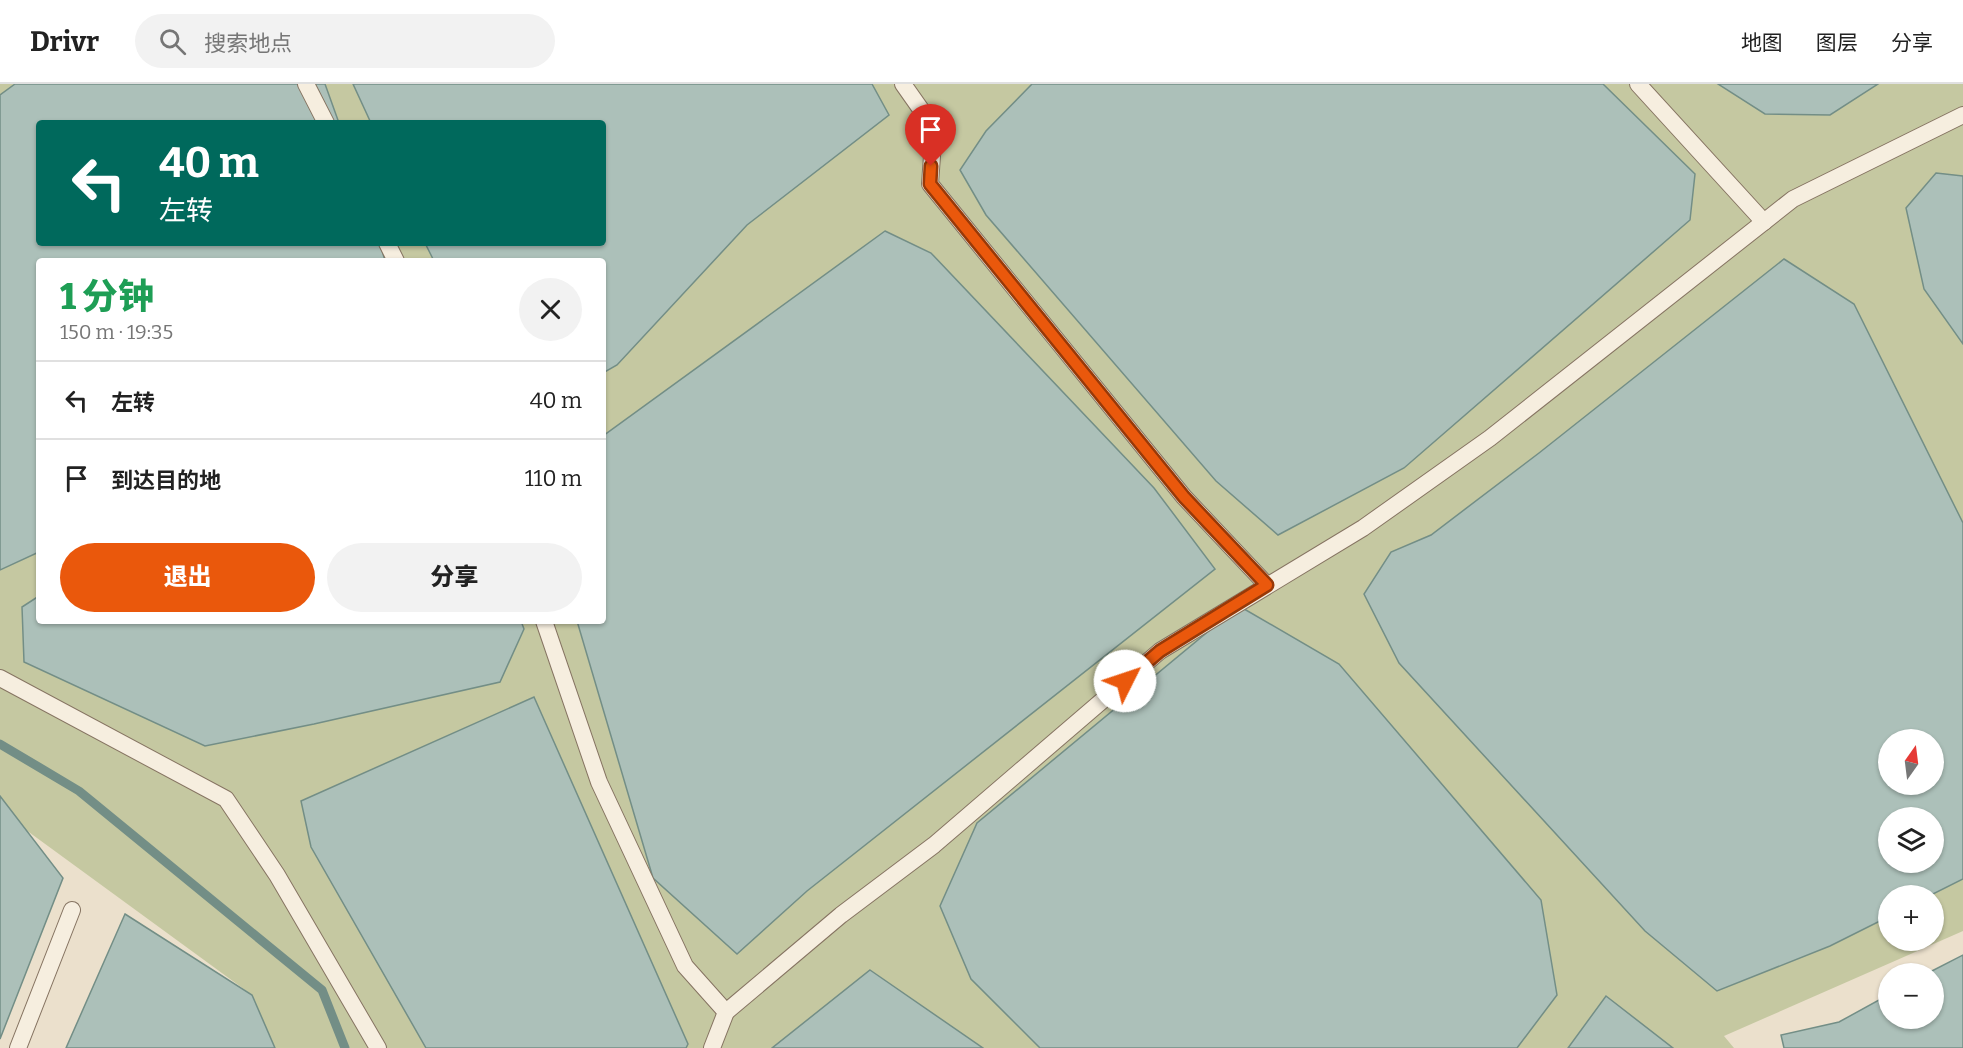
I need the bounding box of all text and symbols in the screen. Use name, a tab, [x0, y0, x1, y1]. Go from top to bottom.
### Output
search box	[135, 14, 555, 68]
text: Drivr	[30, 25, 99, 58]
icon: search	[156, 25, 189, 58]
text: 搜索地点	[204, 30, 292, 57]
text: 地图	[1741, 30, 1783, 56]
text: 图层	[1816, 30, 1858, 56]
text: 分享	[1891, 30, 1933, 56]
pin	[905, 104, 956, 166]
icon: arrive	[914, 113, 947, 146]
text: 40 m	[159, 138, 259, 188]
icon: left	[60, 144, 138, 222]
text: 左转	[159, 195, 213, 227]
text: 1 分钟	[60, 275, 154, 319]
button: close	[519, 278, 582, 341]
text: 150 m · 19:35	[60, 320, 173, 344]
icon: left	[60, 384, 93, 417]
text: 40 m	[530, 387, 582, 414]
text: 左转	[111, 389, 155, 416]
icon: arrive	[60, 462, 93, 495]
text: 110 m	[525, 465, 582, 492]
text: 到达目的地	[111, 467, 221, 494]
button: 退出	[60, 543, 315, 612]
button: 分享	[327, 543, 582, 612]
position arrow	[1093, 649, 1157, 713]
north arrow	[1878, 729, 1944, 795]
map controls	[1878, 729, 1944, 1029]
button: layers	[1878, 807, 1944, 873]
button: +	[1878, 885, 1944, 951]
button: −	[1878, 963, 1944, 1029]

